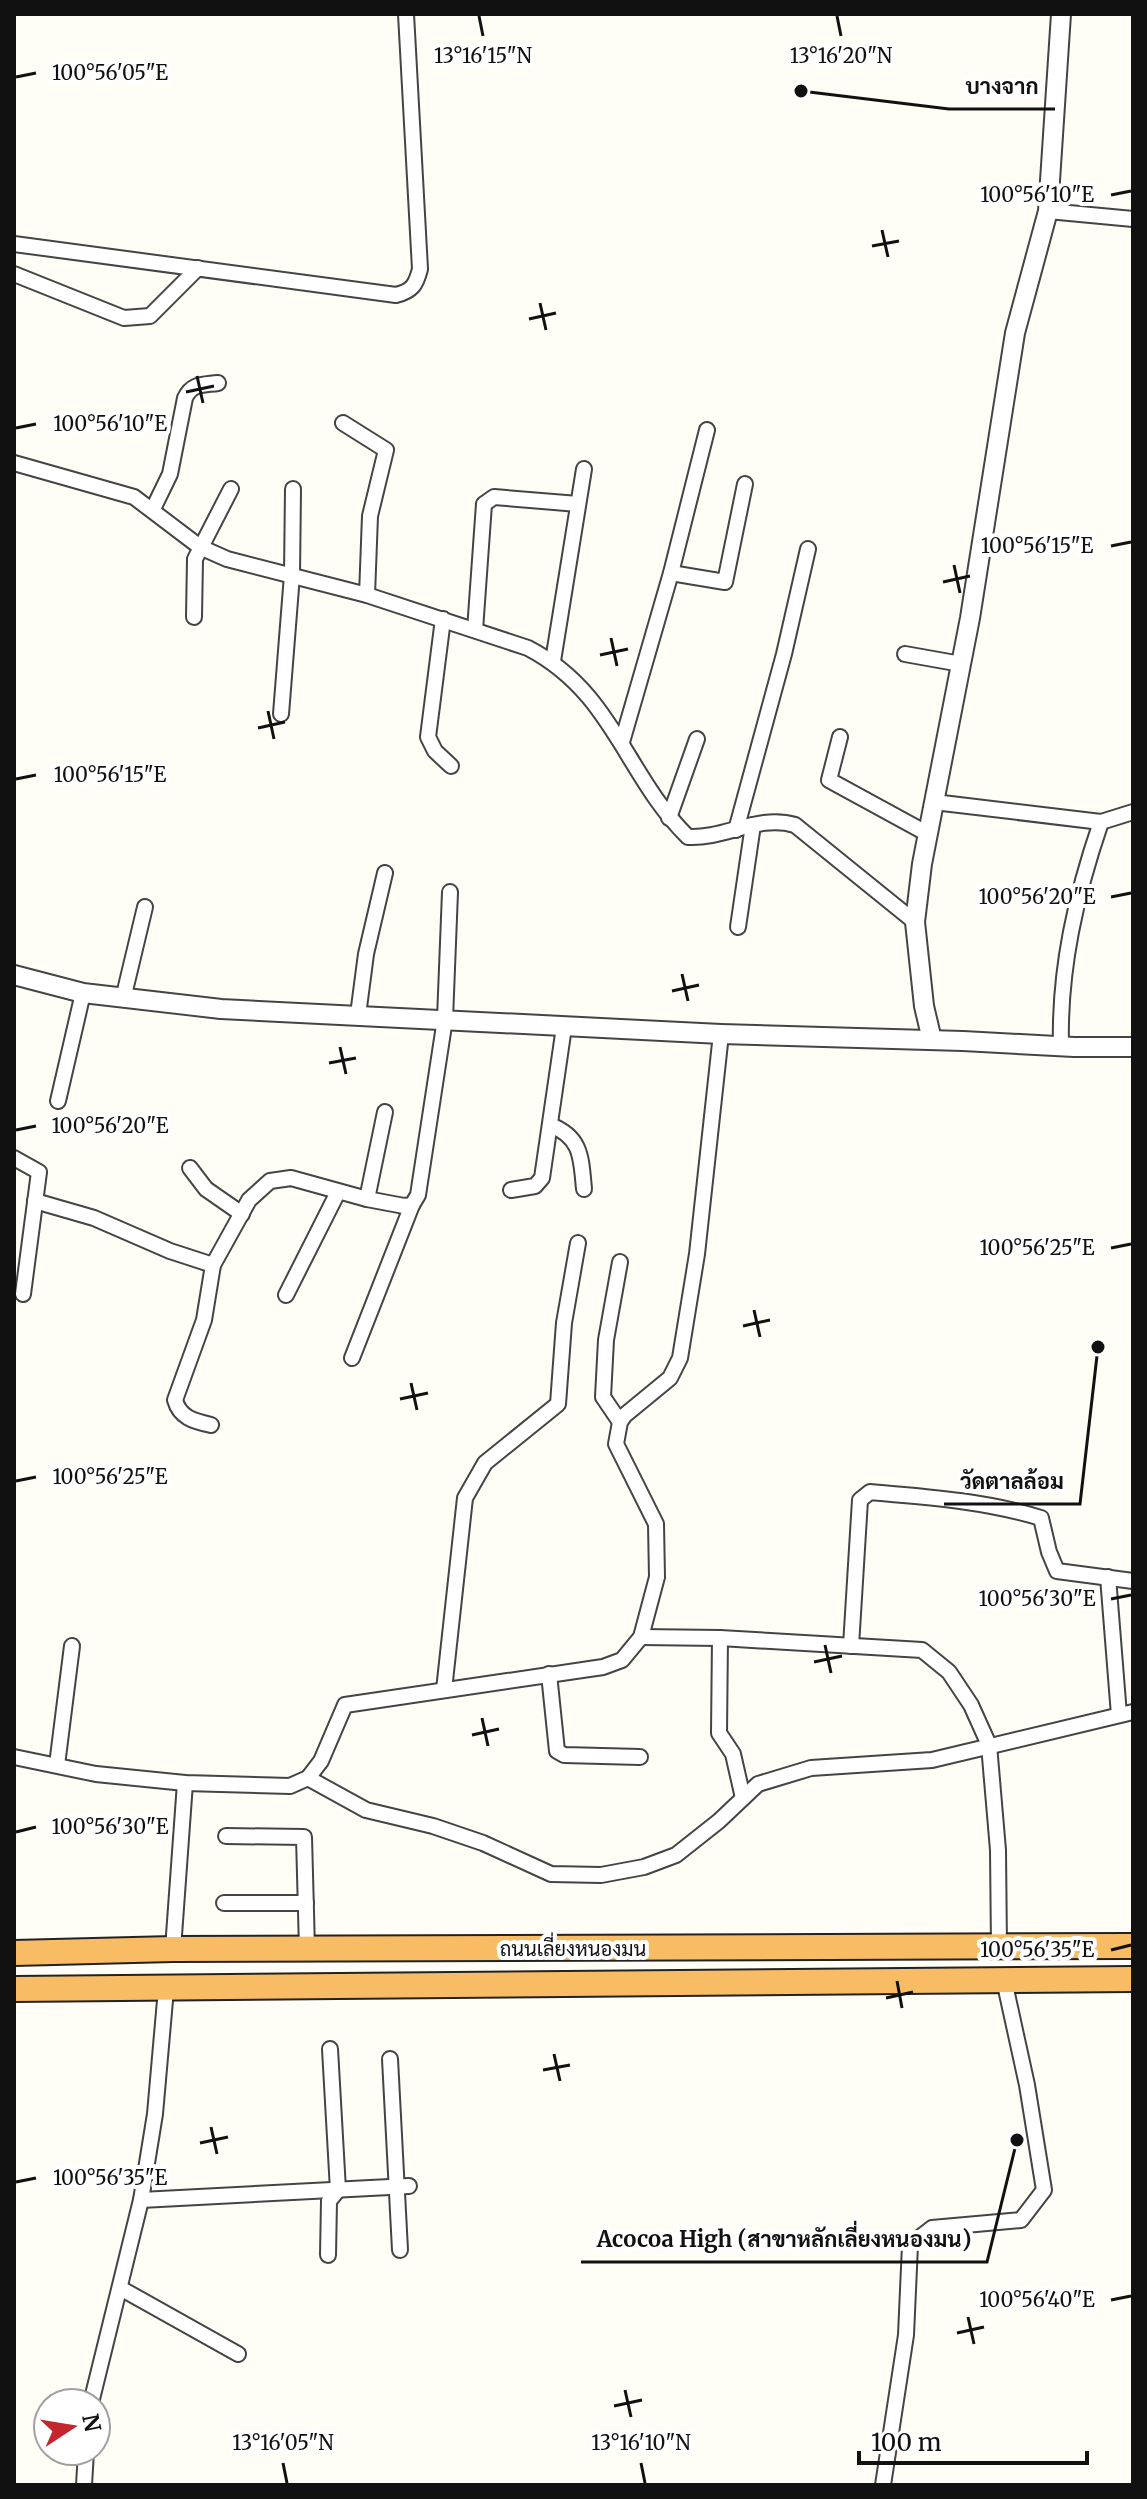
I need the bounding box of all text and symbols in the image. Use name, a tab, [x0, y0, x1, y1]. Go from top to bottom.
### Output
text: 13°16'15"N	[434, 43, 532, 68]
text: 13°16'20"N	[790, 43, 893, 68]
text: 100°56'05"E	[52, 60, 168, 85]
callout: บางจาก	[949, 63, 1055, 109]
text: บางจาก	[965, 72, 1039, 100]
text: 100°56'10"E	[980, 182, 1094, 207]
text: 100°56'10"E	[53, 411, 167, 436]
text: 100°56'15"E	[981, 533, 1093, 558]
text: 100°56'15"E	[54, 762, 166, 787]
text: 100°56'20"E	[978, 884, 1096, 909]
text: 100°56'20"E	[51, 1113, 169, 1138]
text: 100°56'25"E	[979, 1235, 1095, 1260]
callout: วัดตาลล้อม	[944, 1458, 1080, 1504]
text: 100°56'25"E	[52, 1464, 168, 1489]
text: วัดตาลล้อม	[960, 1467, 1064, 1495]
text: 100°56'30"E	[979, 1586, 1096, 1611]
text: 100°56'30"E	[52, 1814, 169, 1839]
street label: ถนนเลี่ยงหนองมน	[500, 1932, 646, 1961]
text: 100°56'35"E	[980, 1937, 1094, 1962]
text: 100°56'35"E	[53, 2165, 167, 2190]
callout: Acocoa High (สาขาหลักเลี่ยงหนองมน)	[581, 2216, 987, 2262]
text: Acocoa High (สาขาหลักเลี่ยงหนองมน)	[596, 2220, 971, 2253]
text: 100°56'40"E	[979, 2287, 1095, 2312]
north arrow	[32, 2387, 112, 2467]
text: N	[76, 2411, 107, 2435]
scale bar	[859, 2415, 1087, 2465]
text: 100 m	[871, 2427, 942, 2458]
text: 13°16'05"N	[232, 2430, 334, 2455]
text: 13°16'10"N	[591, 2430, 691, 2455]

